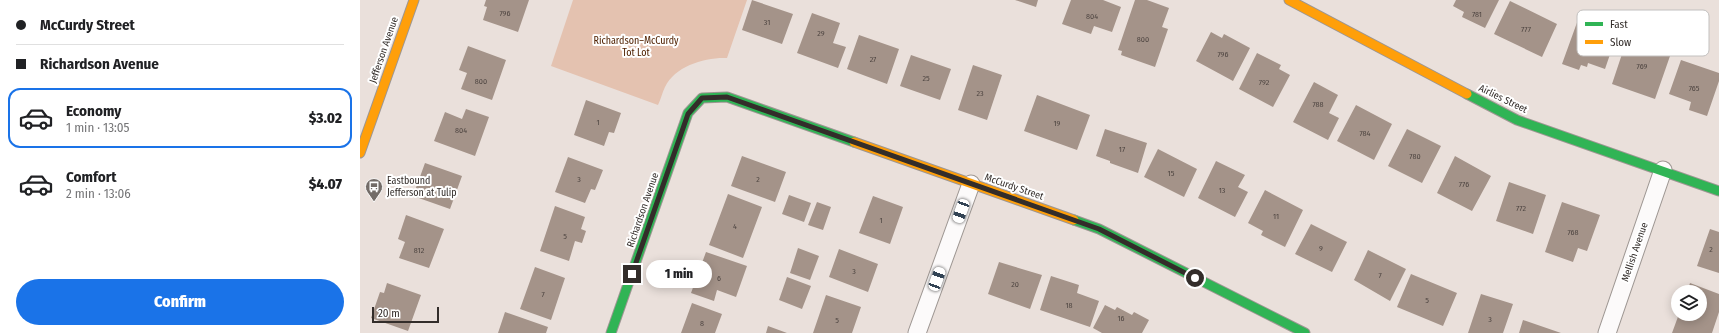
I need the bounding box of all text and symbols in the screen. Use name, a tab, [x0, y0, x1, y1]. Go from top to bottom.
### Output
house number: 796	[500, 9, 511, 18]
house number: 781	[1472, 10, 1482, 19]
legend	[1577, 10, 1709, 56]
house number: 804	[1086, 12, 1098, 21]
street label: Jefferson Avenue	[367, 15, 401, 85]
text: McCurdy Street	[40, 16, 135, 34]
house number: 31	[764, 18, 770, 27]
text: Fast	[1610, 18, 1628, 31]
house number: 777	[1521, 25, 1532, 34]
house number: 29	[817, 29, 825, 38]
park label: Richardson–McCurdy Tot Lot	[593, 35, 679, 59]
house number: 800	[1137, 35, 1149, 44]
text: Slow	[1610, 36, 1631, 49]
house number: 796	[1218, 50, 1229, 59]
text: Richardson Avenue	[40, 55, 159, 73]
house number: 27	[870, 55, 877, 64]
house number: 769	[1637, 62, 1648, 71]
house number: 25	[922, 74, 930, 83]
house number: 800	[475, 77, 487, 86]
house number: 792	[1259, 78, 1270, 87]
street label: Airlies Street	[1477, 82, 1530, 116]
house number: 765	[1689, 84, 1700, 93]
house number: 23	[976, 89, 984, 98]
icon: car	[18, 100, 54, 136]
house number: 788	[1312, 100, 1324, 109]
text: Economy	[66, 102, 121, 120]
text: $3.02	[309, 109, 342, 127]
house number: 1	[596, 118, 600, 127]
house number: 19	[1053, 119, 1061, 128]
text: 1 min · 13:05	[66, 120, 130, 135]
house number: 804	[455, 126, 467, 135]
house number: 784	[1360, 129, 1371, 138]
house number: 17	[1119, 145, 1126, 154]
house number: 780	[1409, 152, 1421, 161]
icon: car	[18, 166, 54, 202]
text: Comfort	[66, 168, 117, 186]
house number: 15	[1168, 169, 1175, 178]
street label: Richardson Avenue	[625, 171, 661, 249]
street label: McCurdy Street	[983, 171, 1046, 203]
text: $4.07	[309, 175, 342, 193]
place label: Eastbound Jefferson at Tulip	[387, 175, 457, 199]
house number: 3	[577, 175, 581, 184]
house number: 2	[756, 175, 760, 184]
bus stop icon: Eastbound Jefferson at Tulip	[364, 177, 384, 202]
house number: 776	[1459, 180, 1469, 189]
text: 2 min · 13:06	[66, 186, 131, 201]
house number: 13	[1219, 186, 1226, 195]
car	[951, 198, 971, 224]
house number: 772	[1516, 204, 1526, 213]
house number: 11	[1273, 212, 1279, 221]
house number: 1	[879, 216, 883, 225]
street label: Mellish Avenue	[1619, 221, 1651, 283]
house number: 4	[733, 222, 737, 231]
house number: 768	[1567, 228, 1579, 237]
house number: 5	[563, 232, 567, 241]
house number: 9	[1319, 244, 1323, 253]
house number: 2	[1709, 245, 1713, 254]
house number: 812	[414, 246, 425, 255]
callout: 1 min	[646, 260, 712, 288]
route end	[623, 265, 641, 283]
text: 1 min	[665, 266, 693, 281]
car	[927, 266, 947, 292]
house number: 3	[852, 267, 856, 276]
route start	[1186, 269, 1204, 287]
house number: 7	[1378, 271, 1382, 280]
house number: 6	[717, 274, 721, 283]
button: Confirm	[16, 279, 344, 325]
house number: 20	[1011, 280, 1019, 289]
map controls	[1671, 285, 1707, 321]
button: layers	[1671, 285, 1707, 321]
house number: 7	[541, 290, 545, 299]
house number: 5	[1425, 296, 1429, 305]
house number: 18	[1065, 301, 1073, 310]
scale bar	[372, 305, 439, 324]
text: 20 m	[378, 307, 400, 320]
house number: 16	[1117, 314, 1125, 323]
house number: 3	[1488, 315, 1492, 324]
house number: 5	[835, 316, 839, 325]
house number: 8	[700, 319, 704, 328]

